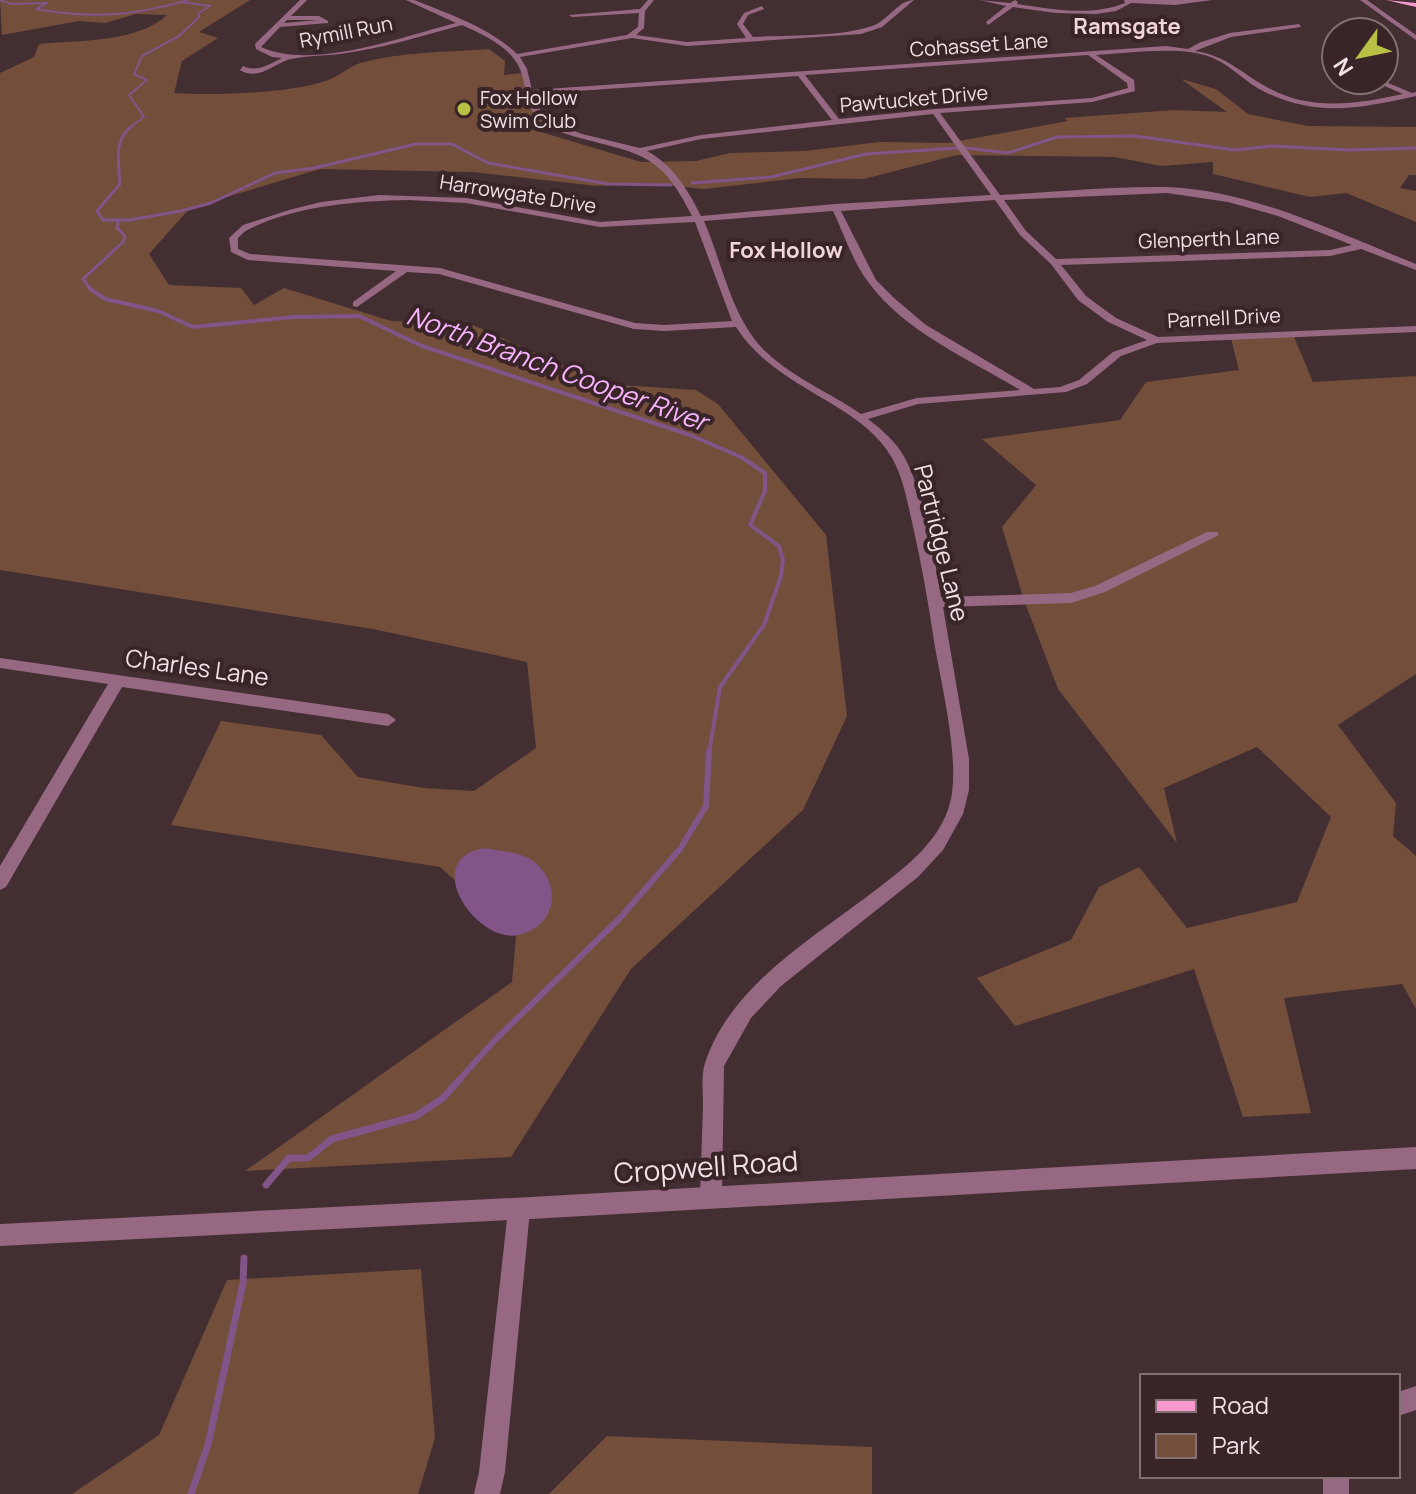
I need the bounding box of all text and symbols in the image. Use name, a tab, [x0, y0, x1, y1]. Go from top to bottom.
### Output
street label: Rymill Run	[297, 9, 395, 54]
district label: Ramsgate	[1073, 11, 1181, 41]
north arrow	[1320, 16, 1400, 96]
street label: Cohasset Lane	[909, 26, 1049, 63]
text: N	[1326, 52, 1360, 82]
street label: Pawtucket Drive	[839, 79, 989, 118]
place label: Fox Hollow Swim Club	[480, 84, 578, 134]
marker: Fox Hollow Swim Club	[455, 100, 473, 118]
street label: Harrowgate Drive	[438, 168, 598, 219]
street label: Glenperth Lane	[1138, 223, 1280, 254]
district label: Fox Hollow	[729, 235, 843, 265]
water label: North Branch Cooper River	[402, 297, 716, 441]
street label: Parnell Drive	[1167, 301, 1281, 334]
street label: Partridge Lane	[907, 461, 978, 625]
street label: Charles Lane	[123, 640, 271, 693]
street label: Cropwell Road	[612, 1141, 799, 1191]
legend	[1140, 1374, 1400, 1478]
text: Road	[1212, 1388, 1269, 1421]
text: Park	[1212, 1428, 1261, 1461]

